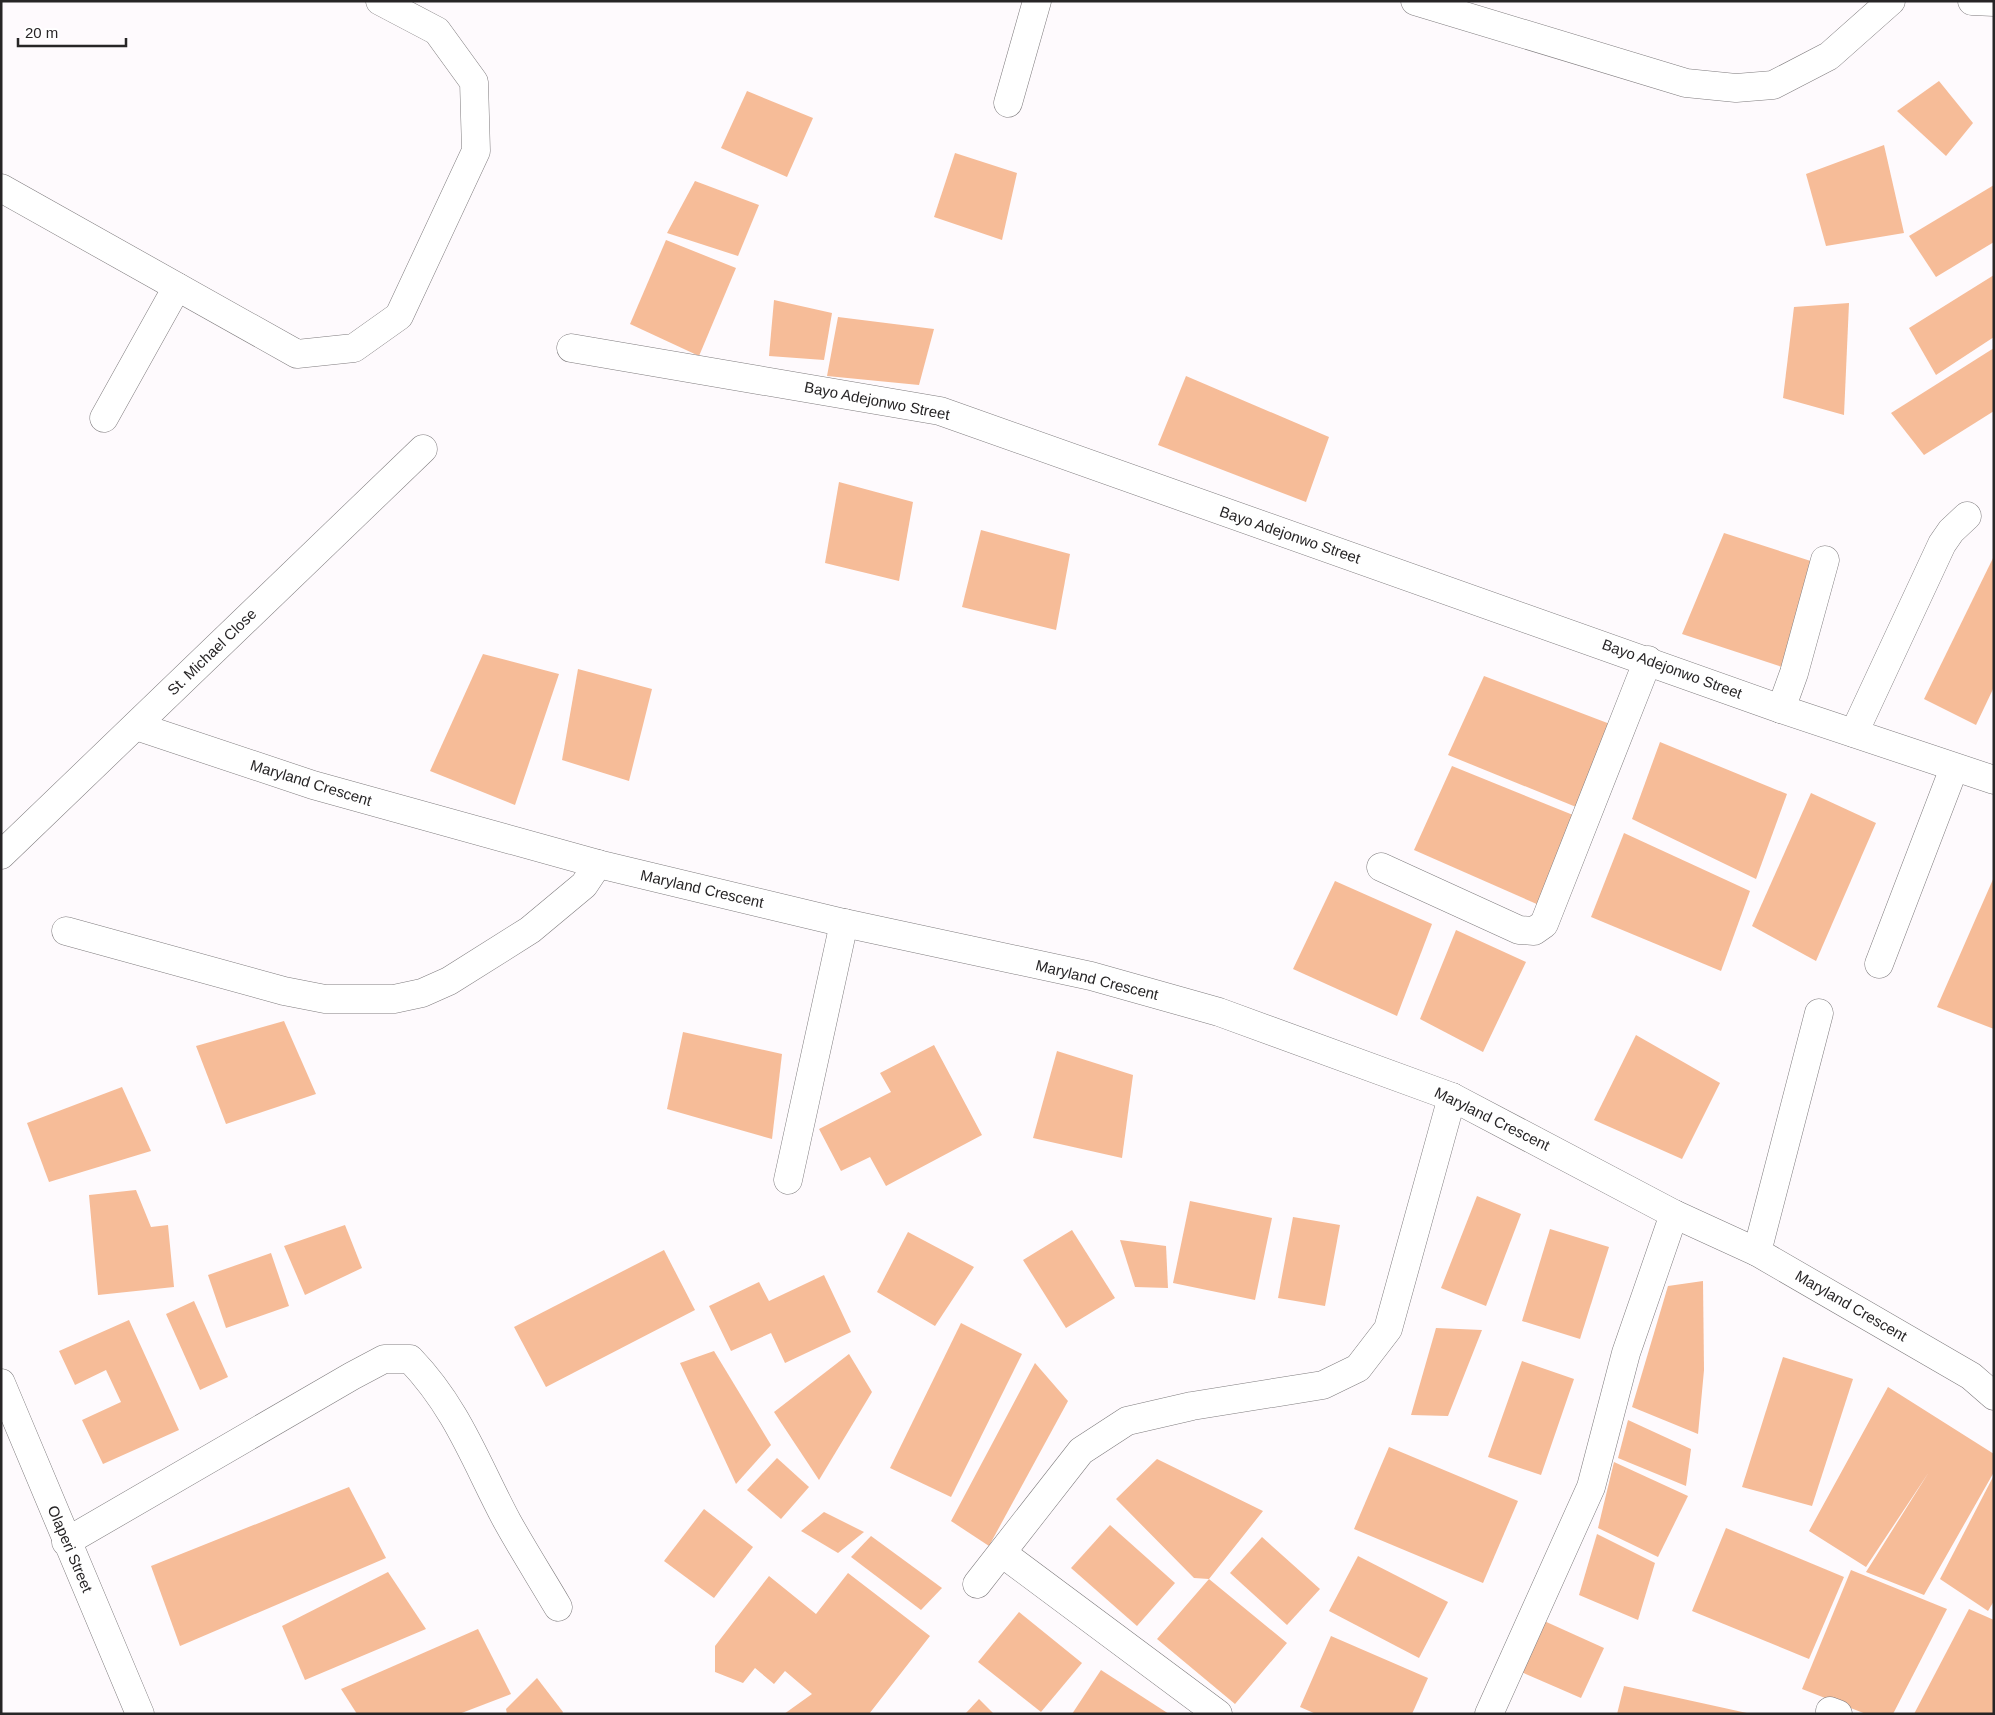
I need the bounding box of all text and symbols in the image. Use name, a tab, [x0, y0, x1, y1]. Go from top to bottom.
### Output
scale bar	[18, 15, 125, 47]
text: 20 m	[25, 24, 58, 41]
street label: Bayo Adejonwo Street	[803, 378, 952, 423]
street label: Bayo Adejonwo Street	[1218, 502, 1363, 567]
street label: St. Michael Close	[164, 605, 260, 698]
street label: Bayo Adejonwo Street	[1600, 635, 1745, 702]
street label: Maryland Crescent	[248, 756, 375, 809]
street label: Maryland Crescent	[639, 866, 766, 911]
street label: Maryland Crescent	[1034, 956, 1161, 1003]
street label: Maryland Crescent	[1432, 1083, 1553, 1154]
street label: Maryland Crescent	[1792, 1267, 1911, 1345]
street label: Olaperi Street	[45, 1503, 97, 1595]

